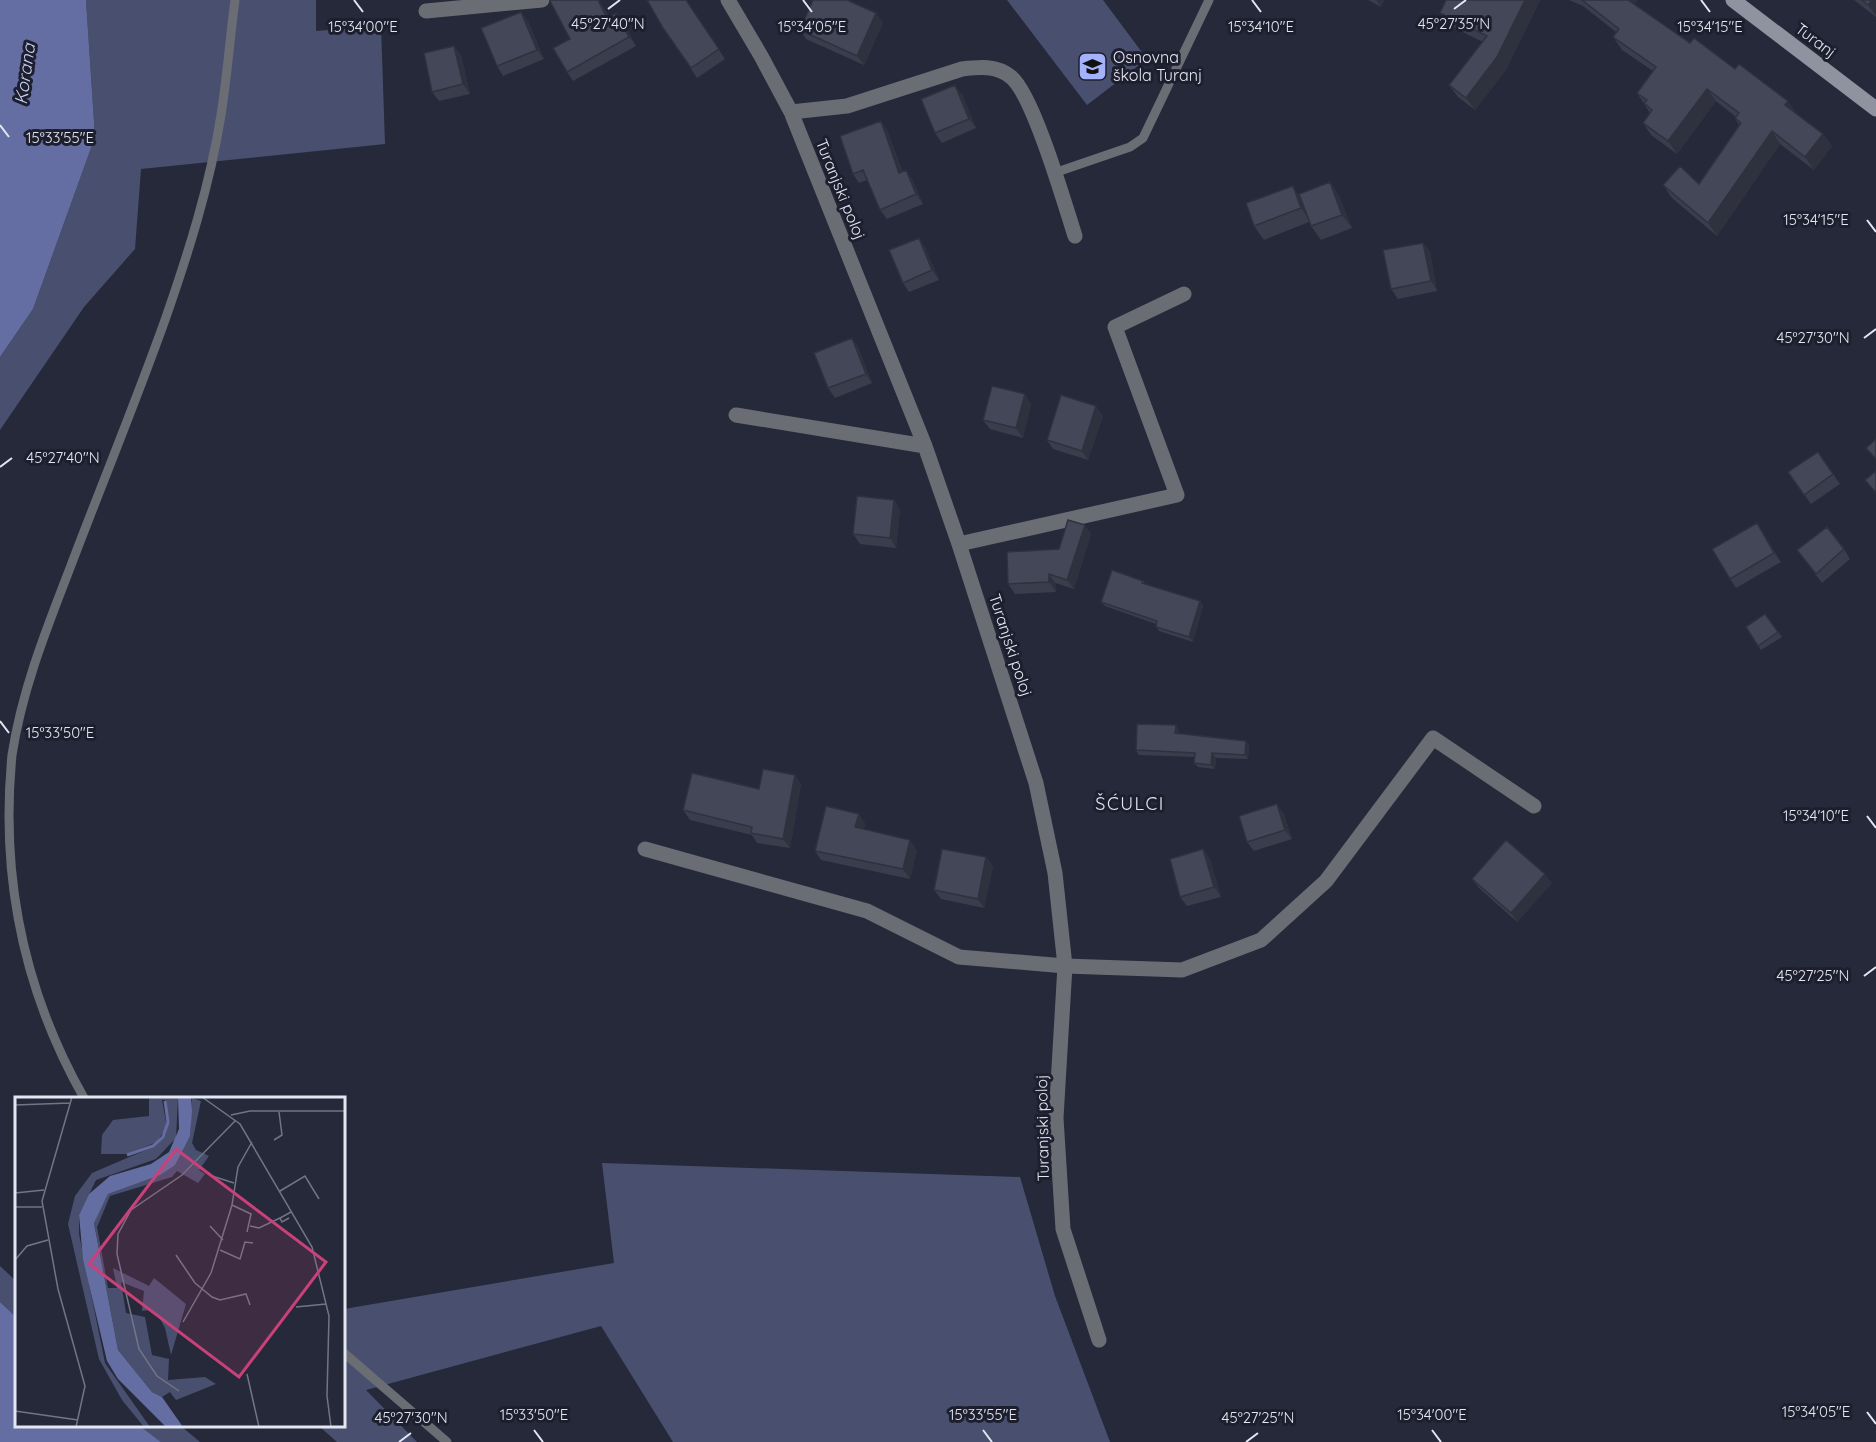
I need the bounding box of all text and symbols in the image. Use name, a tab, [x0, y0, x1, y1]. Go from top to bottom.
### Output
text: 45°27'40"N	[571, 14, 645, 33]
text: 45°27'35"N	[1418, 14, 1490, 33]
text: 15°34'00"E	[328, 17, 398, 36]
text: 15°34'05"E	[778, 17, 846, 36]
text: 15°34'10"E	[1228, 17, 1294, 36]
text: 15°34'15"E	[1677, 17, 1743, 36]
street label: Turanj	[1792, 18, 1840, 62]
water label: Korana	[9, 41, 40, 106]
place label: Osnovna škola Turanj	[1113, 47, 1202, 85]
school or university icon: Osnovna škola Turanj	[1076, 50, 1108, 82]
text: 15°33'55"E	[26, 128, 94, 147]
street label: Turanjski poloj	[812, 136, 870, 242]
text: 15°34'15"E	[1783, 210, 1849, 229]
text: 45°27'30"N	[1776, 328, 1850, 347]
text: 45°27'40"N	[26, 448, 100, 467]
street label: Turanjski poloj	[985, 591, 1037, 699]
text: 15°33'50"E	[26, 723, 94, 742]
district label: ŠĆULCI	[1095, 792, 1165, 815]
text: 15°34'10"E	[1783, 806, 1849, 825]
text: 45°27'25"N	[1777, 966, 1849, 985]
street label: Turanjski poloj	[1031, 1074, 1053, 1182]
inset map	[15, 1097, 345, 1427]
text: 15°34'05"E	[1782, 1402, 1850, 1421]
text: 15°33'50"E	[500, 1405, 568, 1424]
text: 15°33'55"E	[949, 1405, 1017, 1424]
text: 15°34'00"E	[1397, 1405, 1467, 1424]
text: 45°27'30"N	[374, 1408, 448, 1427]
text: 45°27'25"N	[1222, 1408, 1294, 1427]

